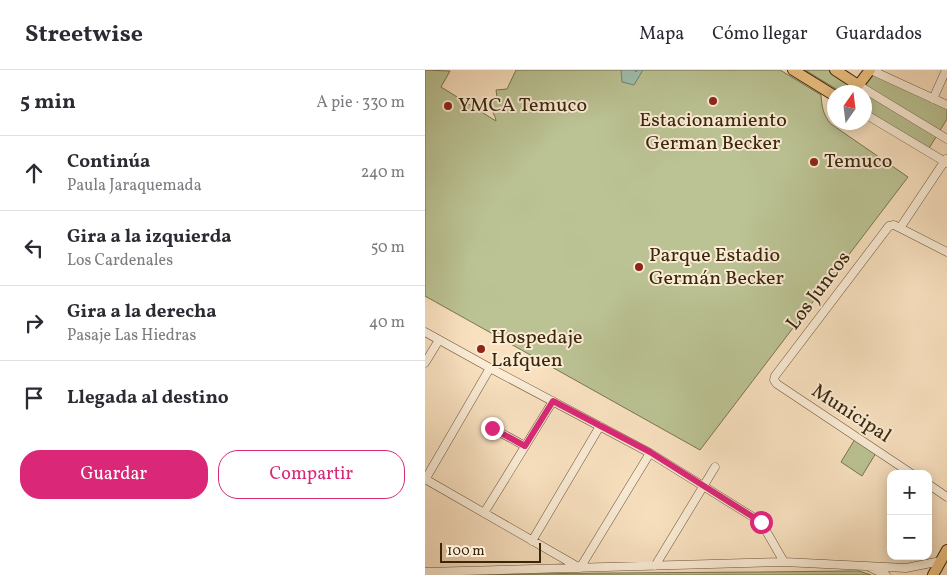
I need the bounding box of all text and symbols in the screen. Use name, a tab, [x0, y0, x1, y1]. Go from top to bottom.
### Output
text: Streetwise	[25, 18, 143, 52]
text: Mapa	[639, 22, 684, 47]
text: Cómo llegar	[712, 22, 808, 47]
text: Guardados	[836, 22, 922, 47]
north arrow	[827, 85, 872, 130]
text: 5 min	[20, 88, 76, 117]
text: A pie · 330 m	[316, 92, 405, 114]
place label: YMCA Temuco	[458, 92, 587, 120]
marker: Estacionamiento German Becker	[707, 95, 719, 107]
marker: YMCA Temuco	[442, 100, 454, 112]
place label: Estacionamiento German Becker	[639, 107, 787, 158]
place label: Temuco	[824, 148, 892, 176]
text: Continúa	[67, 149, 150, 175]
marker: Temuco	[808, 156, 820, 168]
icon: ahead	[20, 159, 48, 187]
text: 240 m	[361, 162, 405, 184]
text: Paula Jaraquemada	[67, 175, 202, 197]
text: Gira a la izquierda	[67, 224, 232, 250]
icon: left	[20, 234, 48, 262]
text: 50 m	[371, 237, 405, 259]
place label: Parque Estadio Germán Becker	[649, 242, 784, 293]
street label: Los Juncos	[780, 246, 858, 336]
text: Los Cardenales	[67, 250, 173, 272]
marker: Parque Estadio Germán Becker	[633, 261, 645, 273]
text: Gira a la derecha	[67, 299, 217, 325]
icon: right	[20, 309, 48, 337]
text: 40 m	[369, 312, 405, 334]
place label: Hospedaje Lafquen	[491, 324, 583, 375]
text: Pasaje Las Hiedras	[67, 325, 196, 347]
marker: Hospedaje Lafquen	[475, 343, 487, 355]
street label: Municipal	[806, 378, 896, 450]
icon: arrive	[20, 384, 48, 412]
text: Llegada al destino	[67, 385, 229, 411]
route end	[481, 417, 504, 440]
button: Guardar	[20, 450, 208, 499]
button: Compartir	[218, 450, 405, 499]
map controls	[887, 470, 932, 560]
button: +	[887, 470, 932, 515]
route start	[750, 511, 773, 534]
button: −	[887, 515, 932, 560]
scale bar	[440, 540, 541, 563]
text: 100 m	[447, 542, 485, 561]

